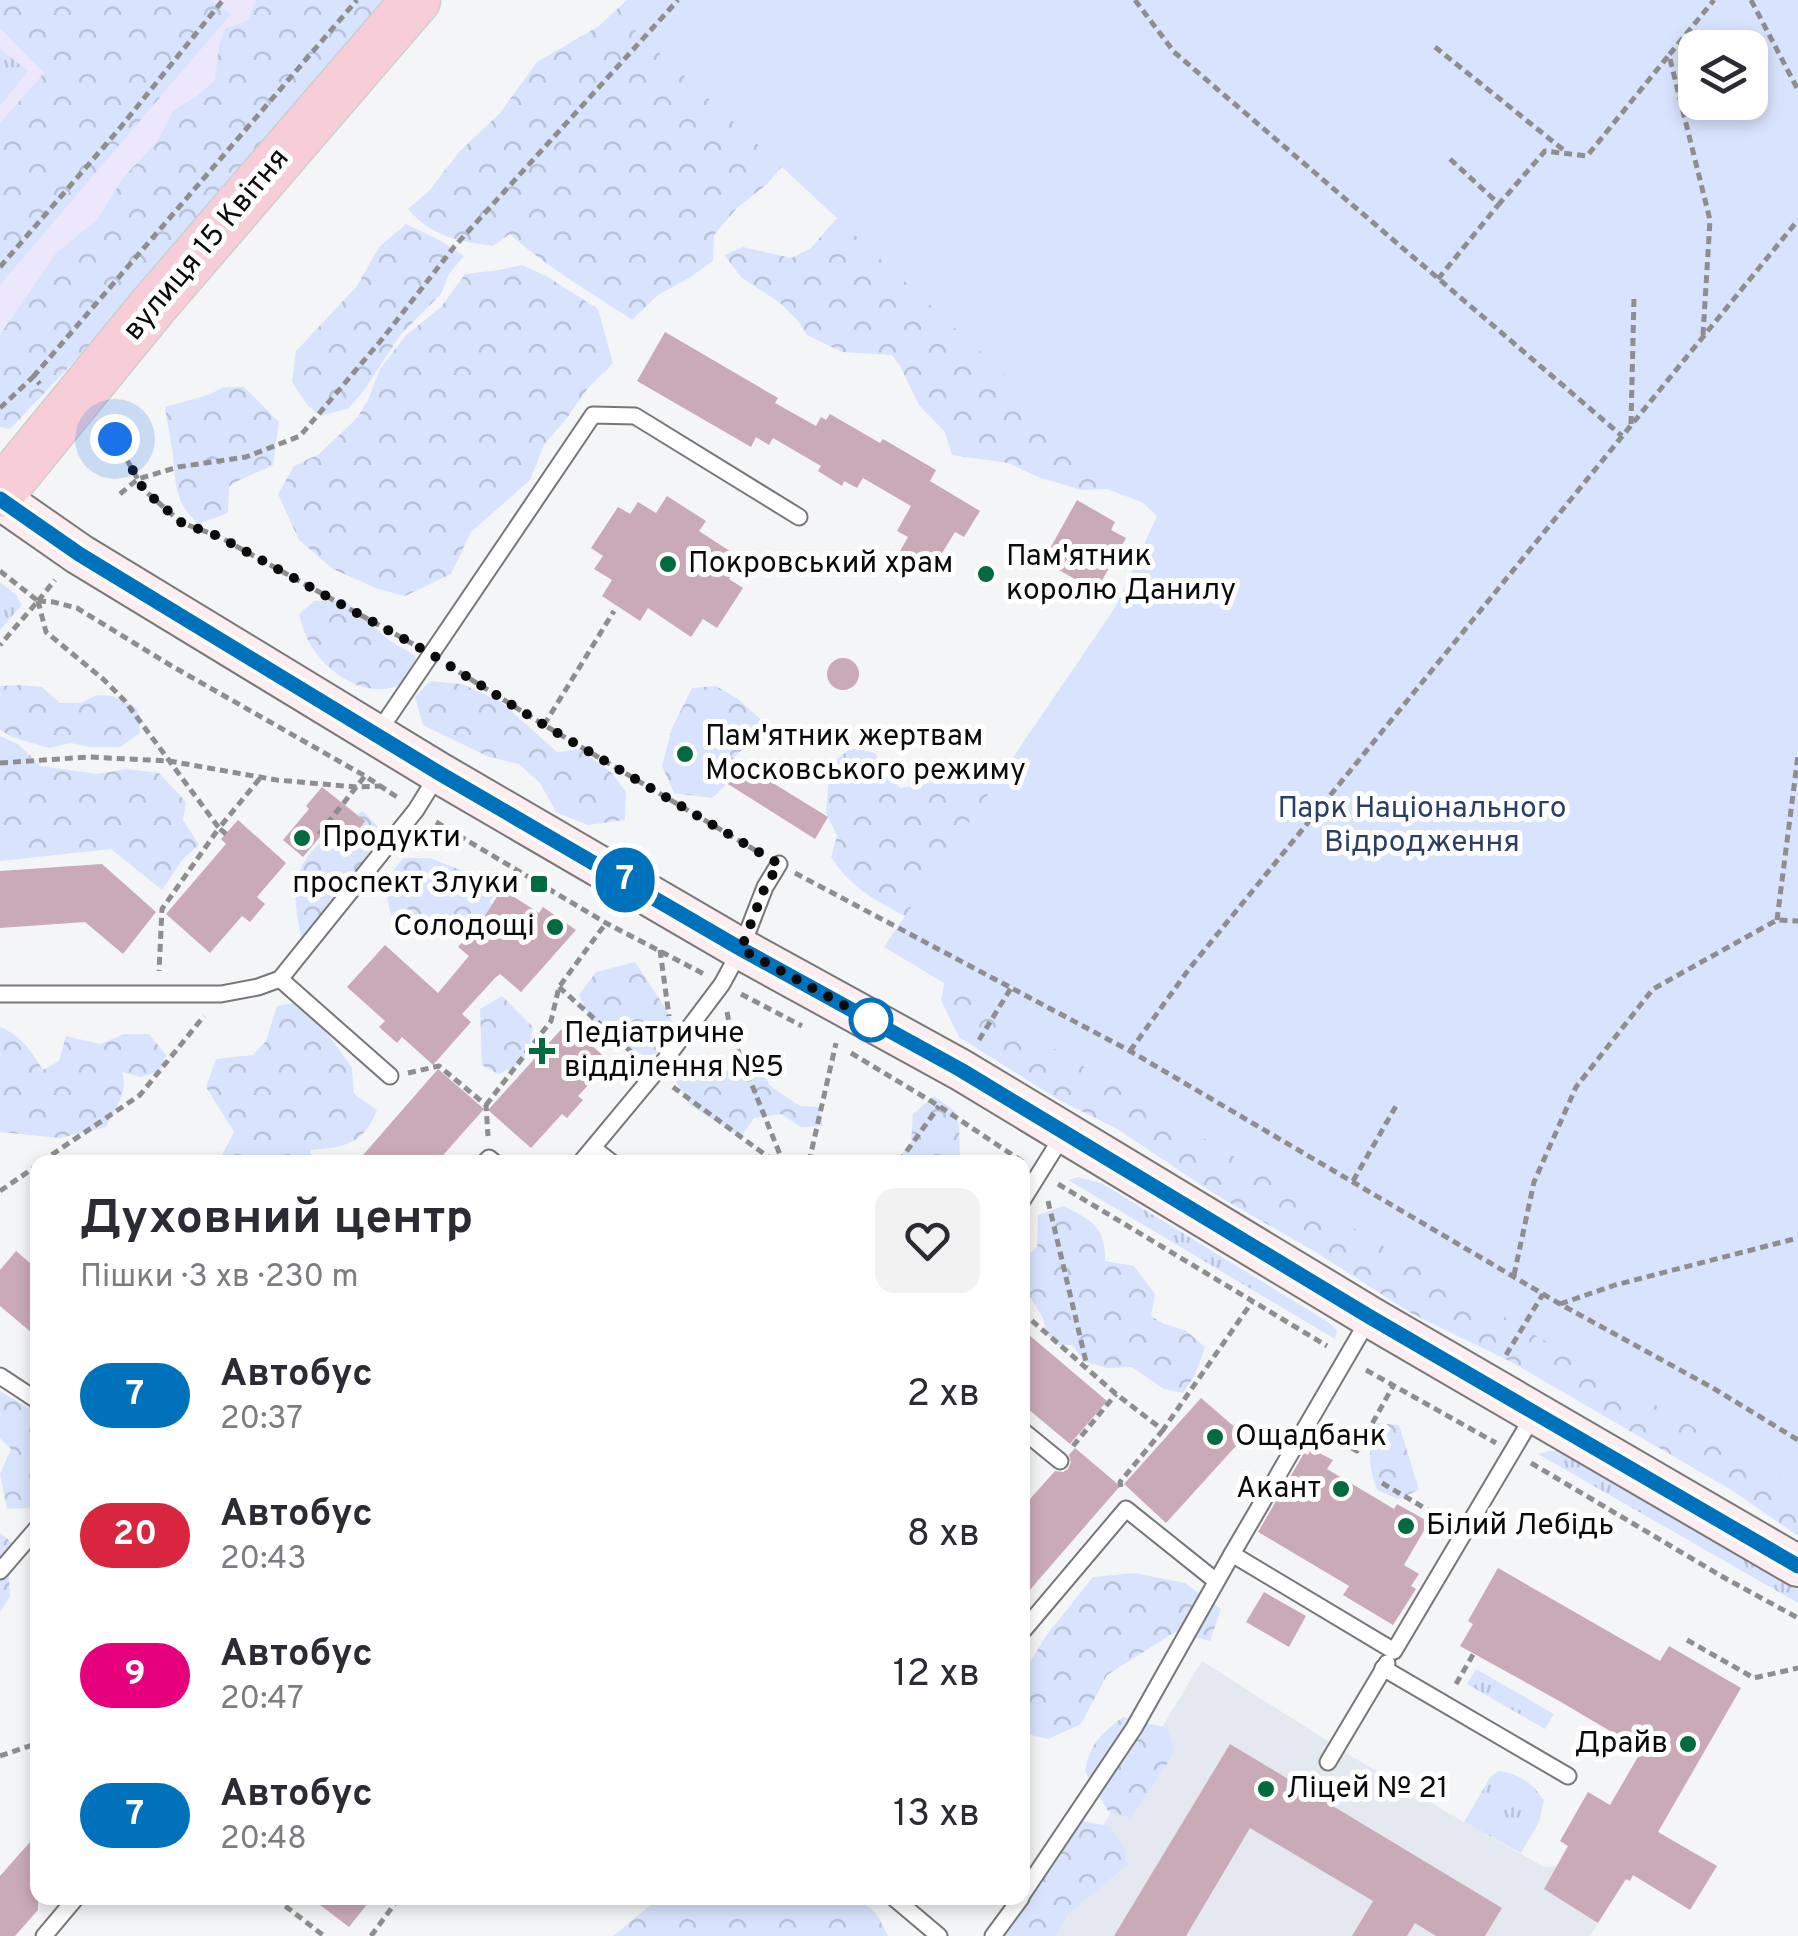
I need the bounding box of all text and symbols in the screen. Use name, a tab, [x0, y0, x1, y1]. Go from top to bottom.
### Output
map controls	[1678, 30, 1768, 120]
button: layers	[1678, 30, 1768, 120]
street label: вулиця 15 Квітня	[116, 141, 298, 349]
your location	[90, 414, 140, 464]
place label: Пам'ятник королю Данилу	[1006, 539, 1236, 610]
place label: Покровський храм	[688, 546, 953, 583]
marker: Покровський храм	[657, 553, 679, 575]
marker: Пам'ятник королю Данилу	[975, 563, 997, 585]
place label: Пам'ятник жертвам Московського режиму	[705, 719, 1026, 790]
marker: Пам'ятник жертвам Московського режиму	[674, 743, 696, 765]
park label: Парк Національного Відродження	[1278, 791, 1566, 862]
place label: Продукти	[322, 820, 461, 857]
marker: Продукти	[291, 827, 313, 849]
line badge: 7	[592, 848, 658, 912]
text: 7	[616, 858, 634, 902]
place label: проспект Злуки	[292, 866, 519, 903]
marker: проспект Злуки	[528, 873, 550, 895]
place label: Солодощі	[393, 909, 535, 946]
marker: Солодощі	[544, 916, 566, 938]
unlabelled marker	[850, 999, 892, 1041]
place label: Педіатричне відділення №5	[564, 1016, 784, 1087]
marker: Педіатричне відділення №5	[529, 1038, 555, 1064]
button: heart	[875, 1188, 980, 1293]
text: Духовний центр	[80, 1190, 473, 1250]
text: Пішки · 3 хв · 230 m	[80, 1258, 359, 1298]
text: Автобус	[220, 1351, 373, 1400]
text: 2 хв	[907, 1371, 980, 1420]
text: 7	[126, 1373, 144, 1417]
text: 20:37	[220, 1400, 303, 1440]
place label: Ощадбанк	[1235, 1419, 1387, 1456]
marker: Ощадбанк	[1204, 1426, 1226, 1448]
place label: Акант	[1236, 1471, 1321, 1508]
marker: Акант	[1330, 1478, 1352, 1500]
text: Автобус	[220, 1491, 373, 1540]
place label: Білий Лебідь	[1426, 1508, 1614, 1545]
text: 8 хв	[907, 1511, 980, 1560]
text: 20	[113, 1513, 157, 1557]
marker: Білий Лебідь	[1395, 1515, 1417, 1537]
text: 20:43	[220, 1540, 306, 1580]
text: Автобус	[220, 1631, 373, 1680]
text: 12 хв	[893, 1651, 980, 1700]
text: 9	[124, 1653, 146, 1697]
text: 20:47	[220, 1680, 304, 1720]
place label: Драйв	[1575, 1726, 1668, 1763]
marker: Драйв	[1677, 1733, 1699, 1755]
text: Автобус	[220, 1771, 373, 1820]
place label: Ліцей № 21	[1286, 1771, 1448, 1808]
marker: Ліцей № 21	[1255, 1778, 1277, 1800]
text: 13 хв	[893, 1791, 980, 1840]
text: 7	[126, 1793, 144, 1837]
text: 20:48	[220, 1820, 307, 1860]

